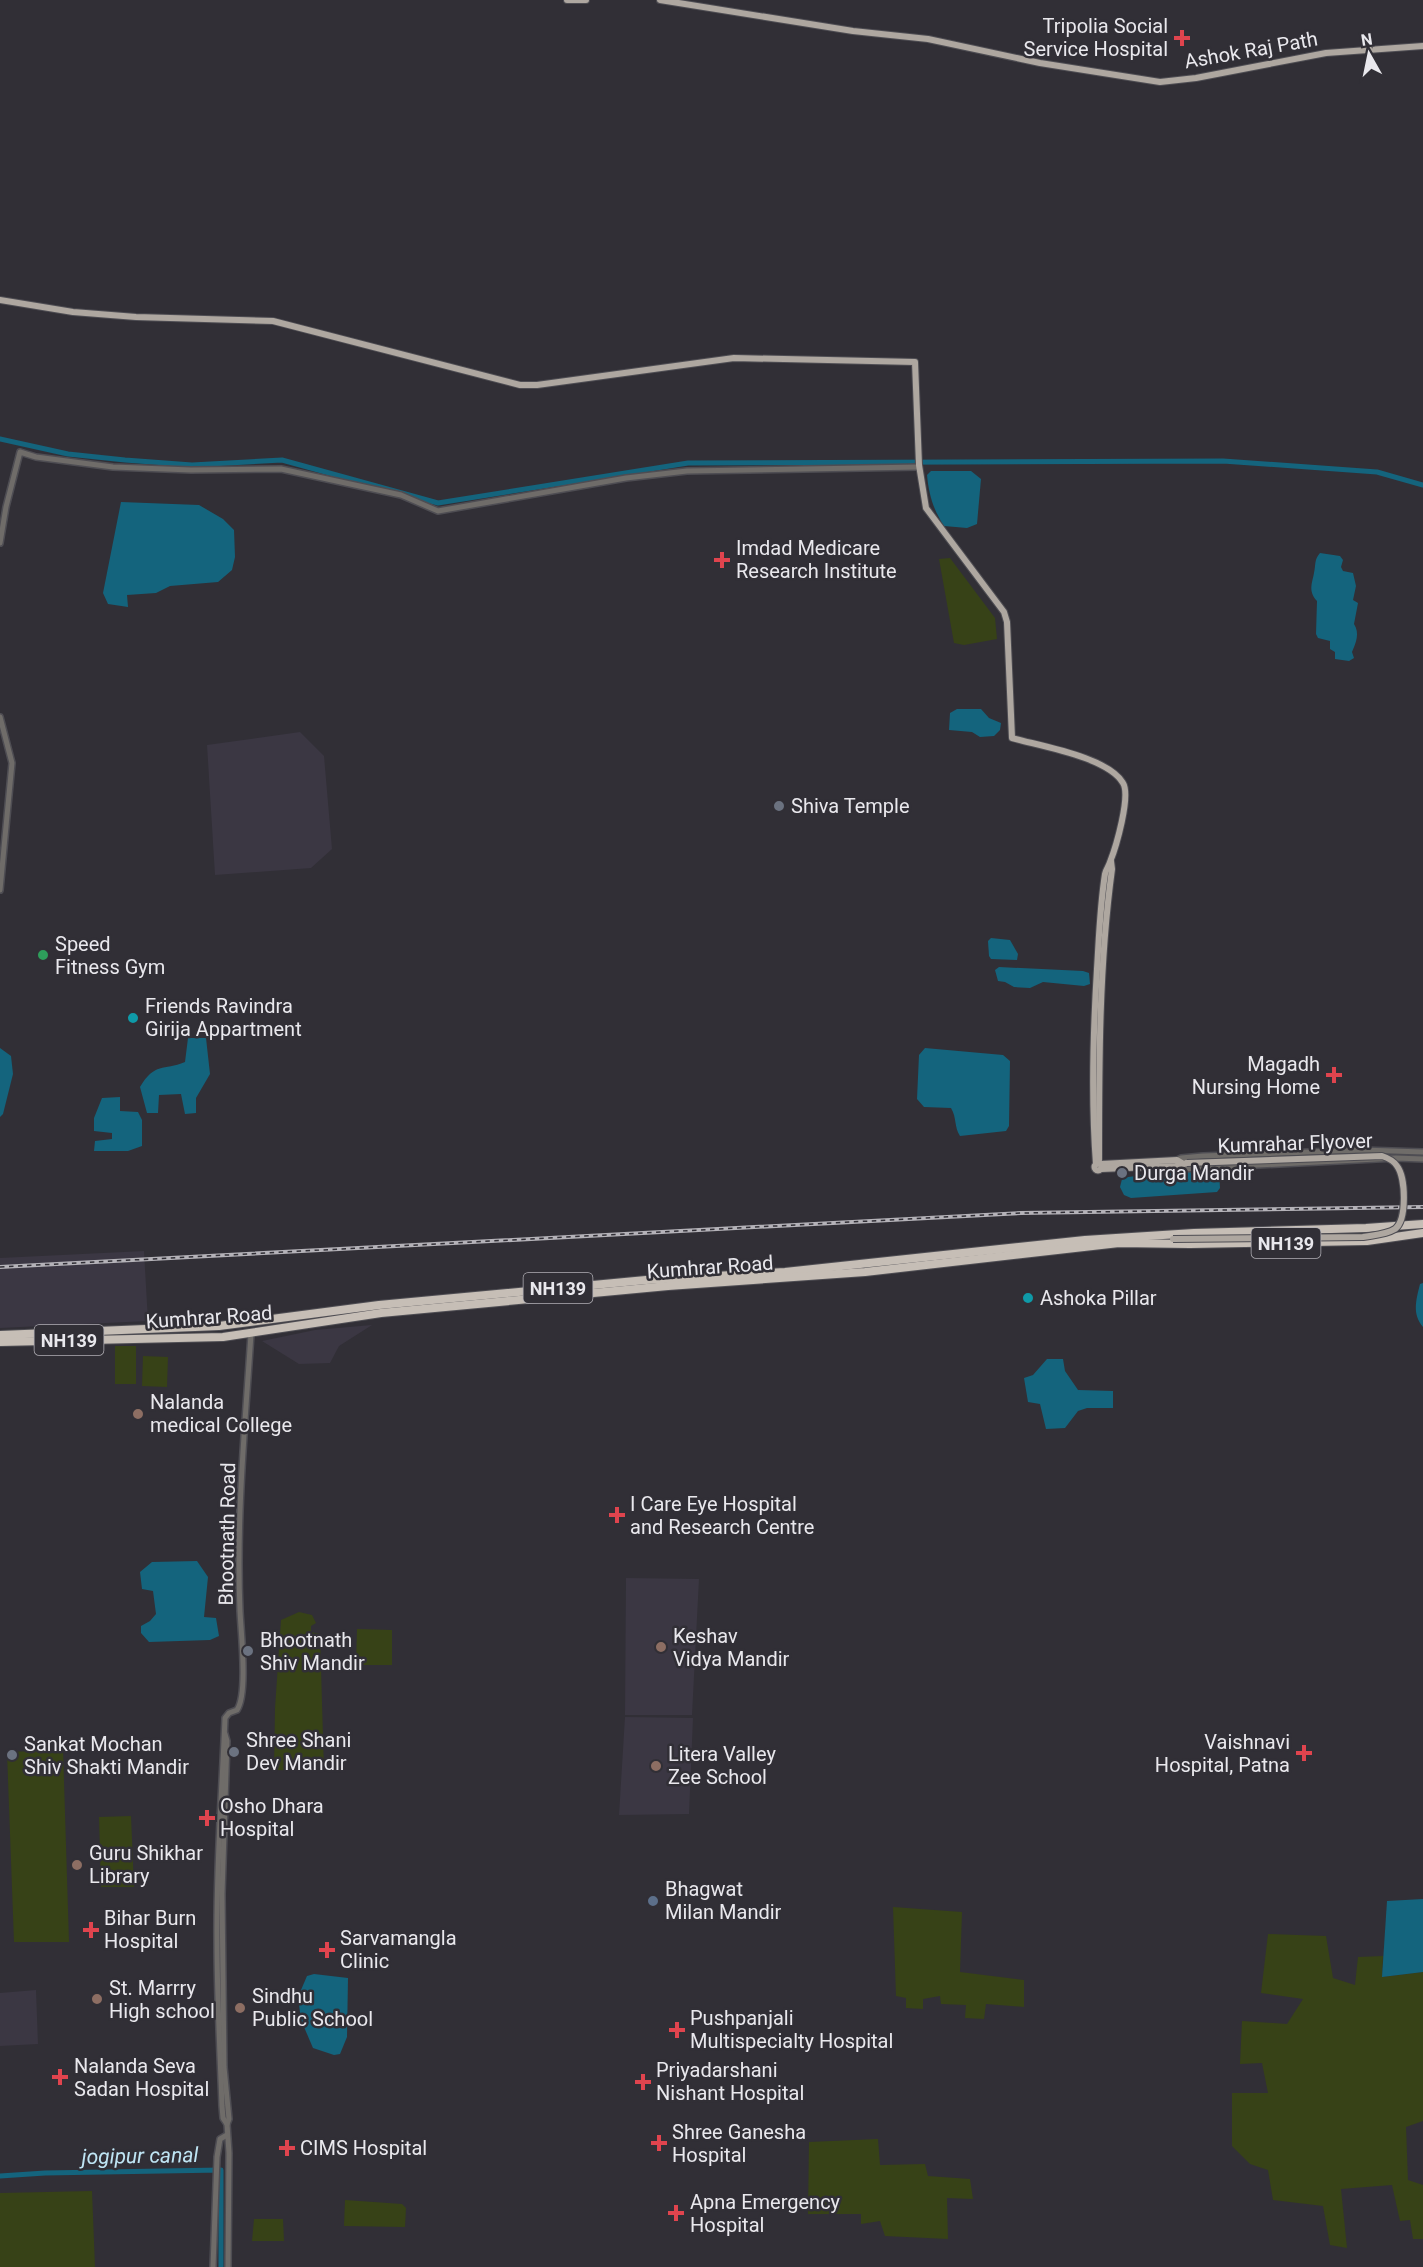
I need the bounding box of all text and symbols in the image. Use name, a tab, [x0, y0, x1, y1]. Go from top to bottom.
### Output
place label: Tripolia Social Service Hospital	[1024, 14, 1168, 61]
north arrow	[1339, 24, 1399, 84]
street label: Ashok Raj Path	[1183, 26, 1319, 74]
marker: Tripolia Social Service Hospital	[1173, 29, 1191, 47]
text: N	[1360, 29, 1374, 50]
place label: Imdad Medicare Research Institute	[736, 536, 897, 583]
marker: Imdad Medicare Research Institute	[713, 551, 731, 569]
place label: Shiva Temple	[791, 794, 910, 818]
marker: Shiva Temple	[772, 799, 786, 813]
place label: Speed Fitness Gym	[55, 932, 165, 979]
marker: Speed Fitness Gym	[36, 948, 50, 962]
place label: Friends Ravindra Girija Appartment	[145, 994, 302, 1041]
marker: Friends Ravindra Girija Appartment	[126, 1011, 140, 1025]
place label: Magadh Nursing Home	[1192, 1052, 1320, 1099]
marker: Magadh Nursing Home	[1325, 1066, 1343, 1084]
street label: Kumrahar Flyover	[1217, 1128, 1373, 1158]
place label: Durga Mandir	[1134, 1161, 1254, 1185]
marker: Durga Mandir	[1115, 1166, 1129, 1180]
road number: NH139	[1252, 1228, 1320, 1258]
street label: Kumhrar Road	[646, 1251, 774, 1283]
road number: NH139	[524, 1273, 592, 1303]
place label: Ashoka Pillar	[1040, 1286, 1157, 1310]
marker: Ashoka Pillar	[1021, 1291, 1035, 1305]
street label: Kumhrar Road	[145, 1301, 273, 1333]
road number: NH139	[34, 1325, 104, 1355]
place label: Nalanda medical College	[150, 1390, 292, 1437]
marker: Nalanda medical College	[131, 1407, 145, 1421]
street label: Bhootnath Road	[214, 1462, 240, 1606]
place label: I Care Eye Hospital and Research Centre	[630, 1492, 814, 1539]
marker: I Care Eye Hospital and Research Centre	[608, 1506, 626, 1524]
place label: Keshav Vidya Mandir	[673, 1624, 790, 1671]
place label: Bhootnath Shiv Mandir	[260, 1628, 365, 1675]
marker: Keshav Vidya Mandir	[654, 1640, 668, 1654]
marker: Bhootnath Shiv Mandir	[241, 1644, 255, 1658]
place label: Shree Shani Dev Mandir	[246, 1728, 351, 1775]
place label: Vaishnavi Hospital, Patna	[1155, 1730, 1290, 1777]
place label: Sankat Mochan Shiv Shakti Mandir	[24, 1732, 189, 1779]
place label: Litera Valley Zee School	[668, 1742, 776, 1789]
marker: Vaishnavi Hospital, Patna	[1295, 1744, 1313, 1762]
marker: Shree Shani Dev Mandir	[227, 1745, 241, 1759]
marker: Sankat Mochan Shiv Shakti Mandir	[5, 1748, 19, 1762]
marker: Litera Valley Zee School	[649, 1759, 663, 1773]
place label: Osho Dhara Hospital	[220, 1794, 324, 1841]
marker: Osho Dhara Hospital	[198, 1809, 216, 1827]
place label: Guru Shikhar Library	[89, 1841, 203, 1888]
marker: Guru Shikhar Library	[70, 1858, 84, 1872]
place label: Bhagwat Milan Mandir	[665, 1877, 782, 1924]
marker: Bhagwat Milan Mandir	[646, 1894, 660, 1908]
place label: Bihar Burn Hospital	[104, 1906, 196, 1953]
marker: Bihar Burn Hospital	[82, 1921, 100, 1939]
place label: Sarvamangla Clinic	[340, 1926, 457, 1973]
marker: Sarvamangla Clinic	[318, 1941, 336, 1959]
place label: St. Marrry High school	[109, 1976, 215, 2023]
place label: Sindhu Public School	[252, 1984, 373, 2031]
marker: St. Marrry High school	[90, 1992, 104, 2006]
marker: Sindhu Public School	[233, 2001, 247, 2015]
place label: Pushpanjali Multispecialty Hospital	[690, 2006, 893, 2053]
marker: Pushpanjali Multispecialty Hospital	[668, 2021, 686, 2039]
place label: Nalanda Seva Sadan Hospital	[74, 2054, 209, 2101]
place label: Priyadarshani Nishant Hospital	[656, 2058, 804, 2105]
marker: Nalanda Seva Sadan Hospital	[51, 2068, 69, 2086]
marker: Priyadarshani Nishant Hospital	[634, 2073, 652, 2091]
place label: Shree Ganesha Hospital	[672, 2120, 806, 2167]
marker: Shree Ganesha Hospital	[650, 2134, 668, 2152]
place label: CIMS Hospital	[300, 2136, 427, 2160]
marker: CIMS Hospital	[278, 2139, 296, 2157]
water label: jogipur canal	[78, 2143, 200, 2169]
place label: Apna Emergency Hospital	[690, 2190, 841, 2237]
marker: Apna Emergency Hospital	[667, 2204, 685, 2222]

